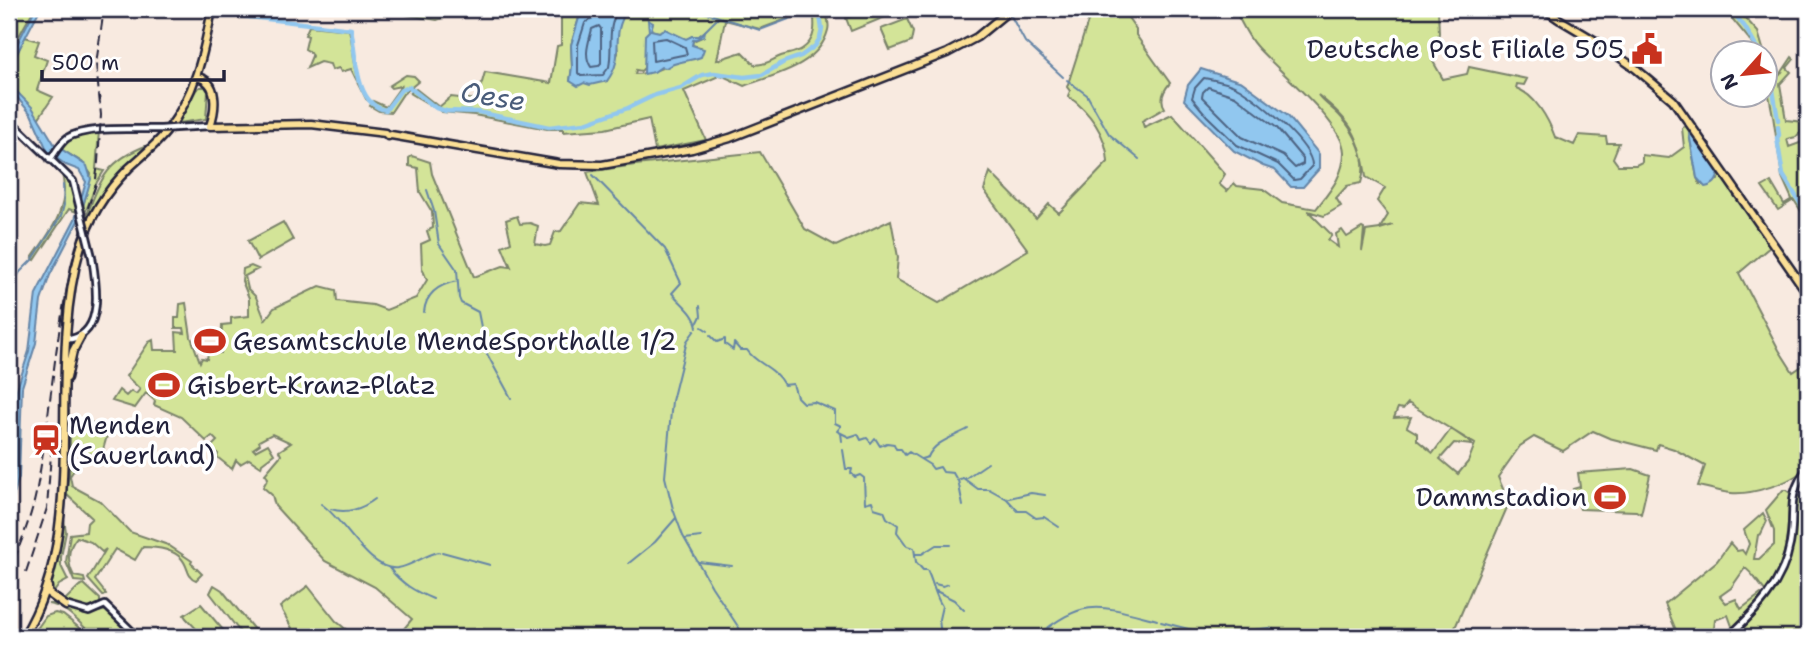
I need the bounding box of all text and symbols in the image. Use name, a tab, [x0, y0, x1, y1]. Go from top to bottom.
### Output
place label: Deutsche Post Filiale 505	[1307, 31, 1624, 66]
public building icon: Deutsche Post Filiale 505	[1630, 32, 1664, 66]
scale bar	[42, 38, 224, 82]
north arrow	[1708, 38, 1778, 108]
text: 500 m	[52, 49, 119, 77]
text: N	[1715, 69, 1744, 94]
water label: Oese	[458, 72, 528, 120]
place label: Gesamtschule MendeSporthalle 1/2	[233, 323, 677, 358]
sports icon: Gesamtschule MendeSporthalle 1/2	[193, 324, 227, 358]
place label: Gisbert-Kranz-Platz	[187, 367, 436, 402]
sports icon: Gisbert-Kranz-Platz	[147, 368, 181, 402]
place label: Menden (Sauerland)	[69, 407, 215, 472]
station icon: Menden (Sauerland)	[29, 423, 63, 457]
place label: Dammstadion	[1416, 479, 1587, 514]
sports icon: Dammstadion	[1593, 480, 1627, 514]

